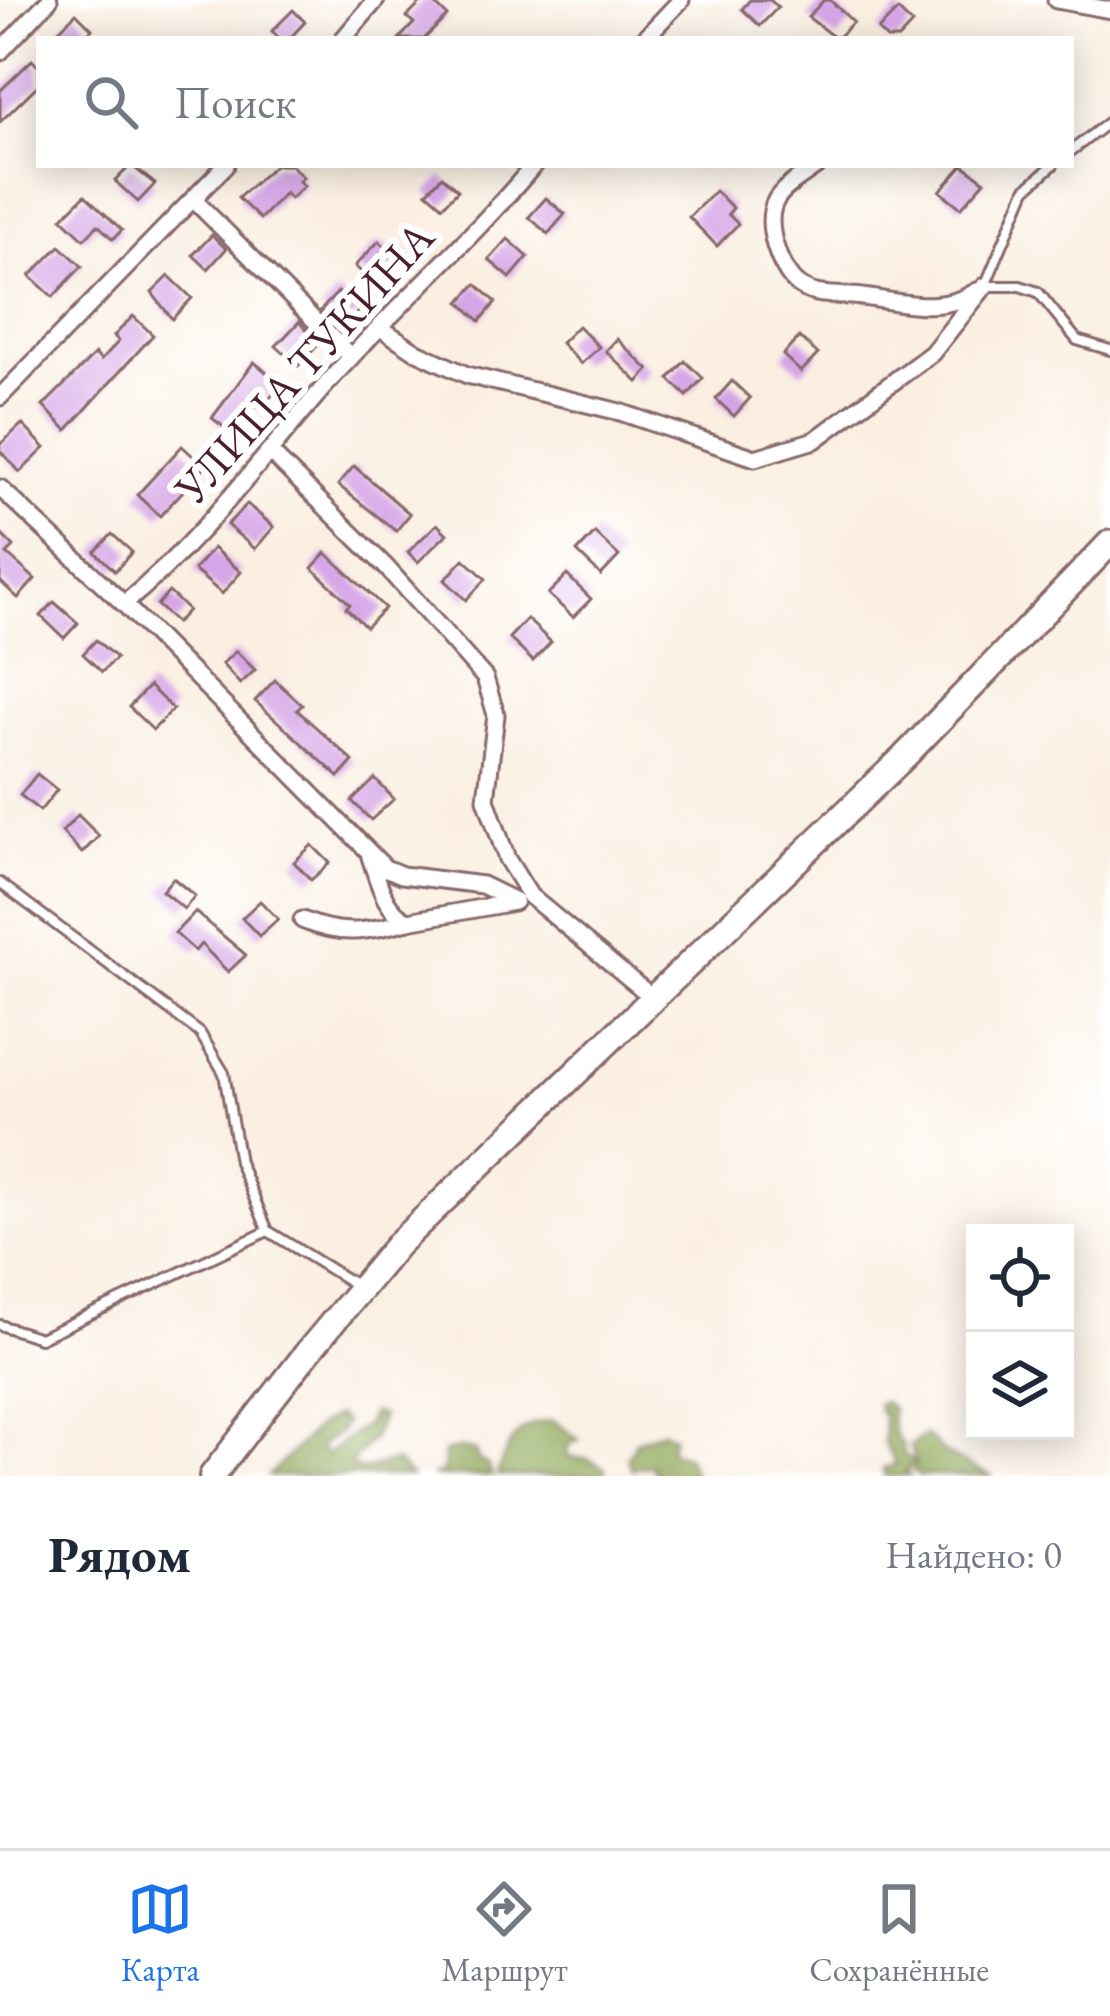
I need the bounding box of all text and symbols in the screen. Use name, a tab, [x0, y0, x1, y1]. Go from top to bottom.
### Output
search box	[36, 36, 1074, 168]
icon: search	[78, 69, 144, 135]
text: Поиск	[174, 73, 296, 131]
street label: УЛИЦА ТУКИНА	[161, 208, 447, 516]
map controls	[966, 1224, 1074, 1440]
button: locate	[966, 1224, 1074, 1332]
button: layers	[966, 1332, 1074, 1440]
text: Рядом	[48, 1521, 191, 1587]
text: Найдено: 0	[885, 1529, 1062, 1580]
tab: Карта	[121, 1876, 200, 1991]
tab: Маршрут	[441, 1876, 568, 1991]
tab: Сохранённые	[809, 1876, 989, 1991]

